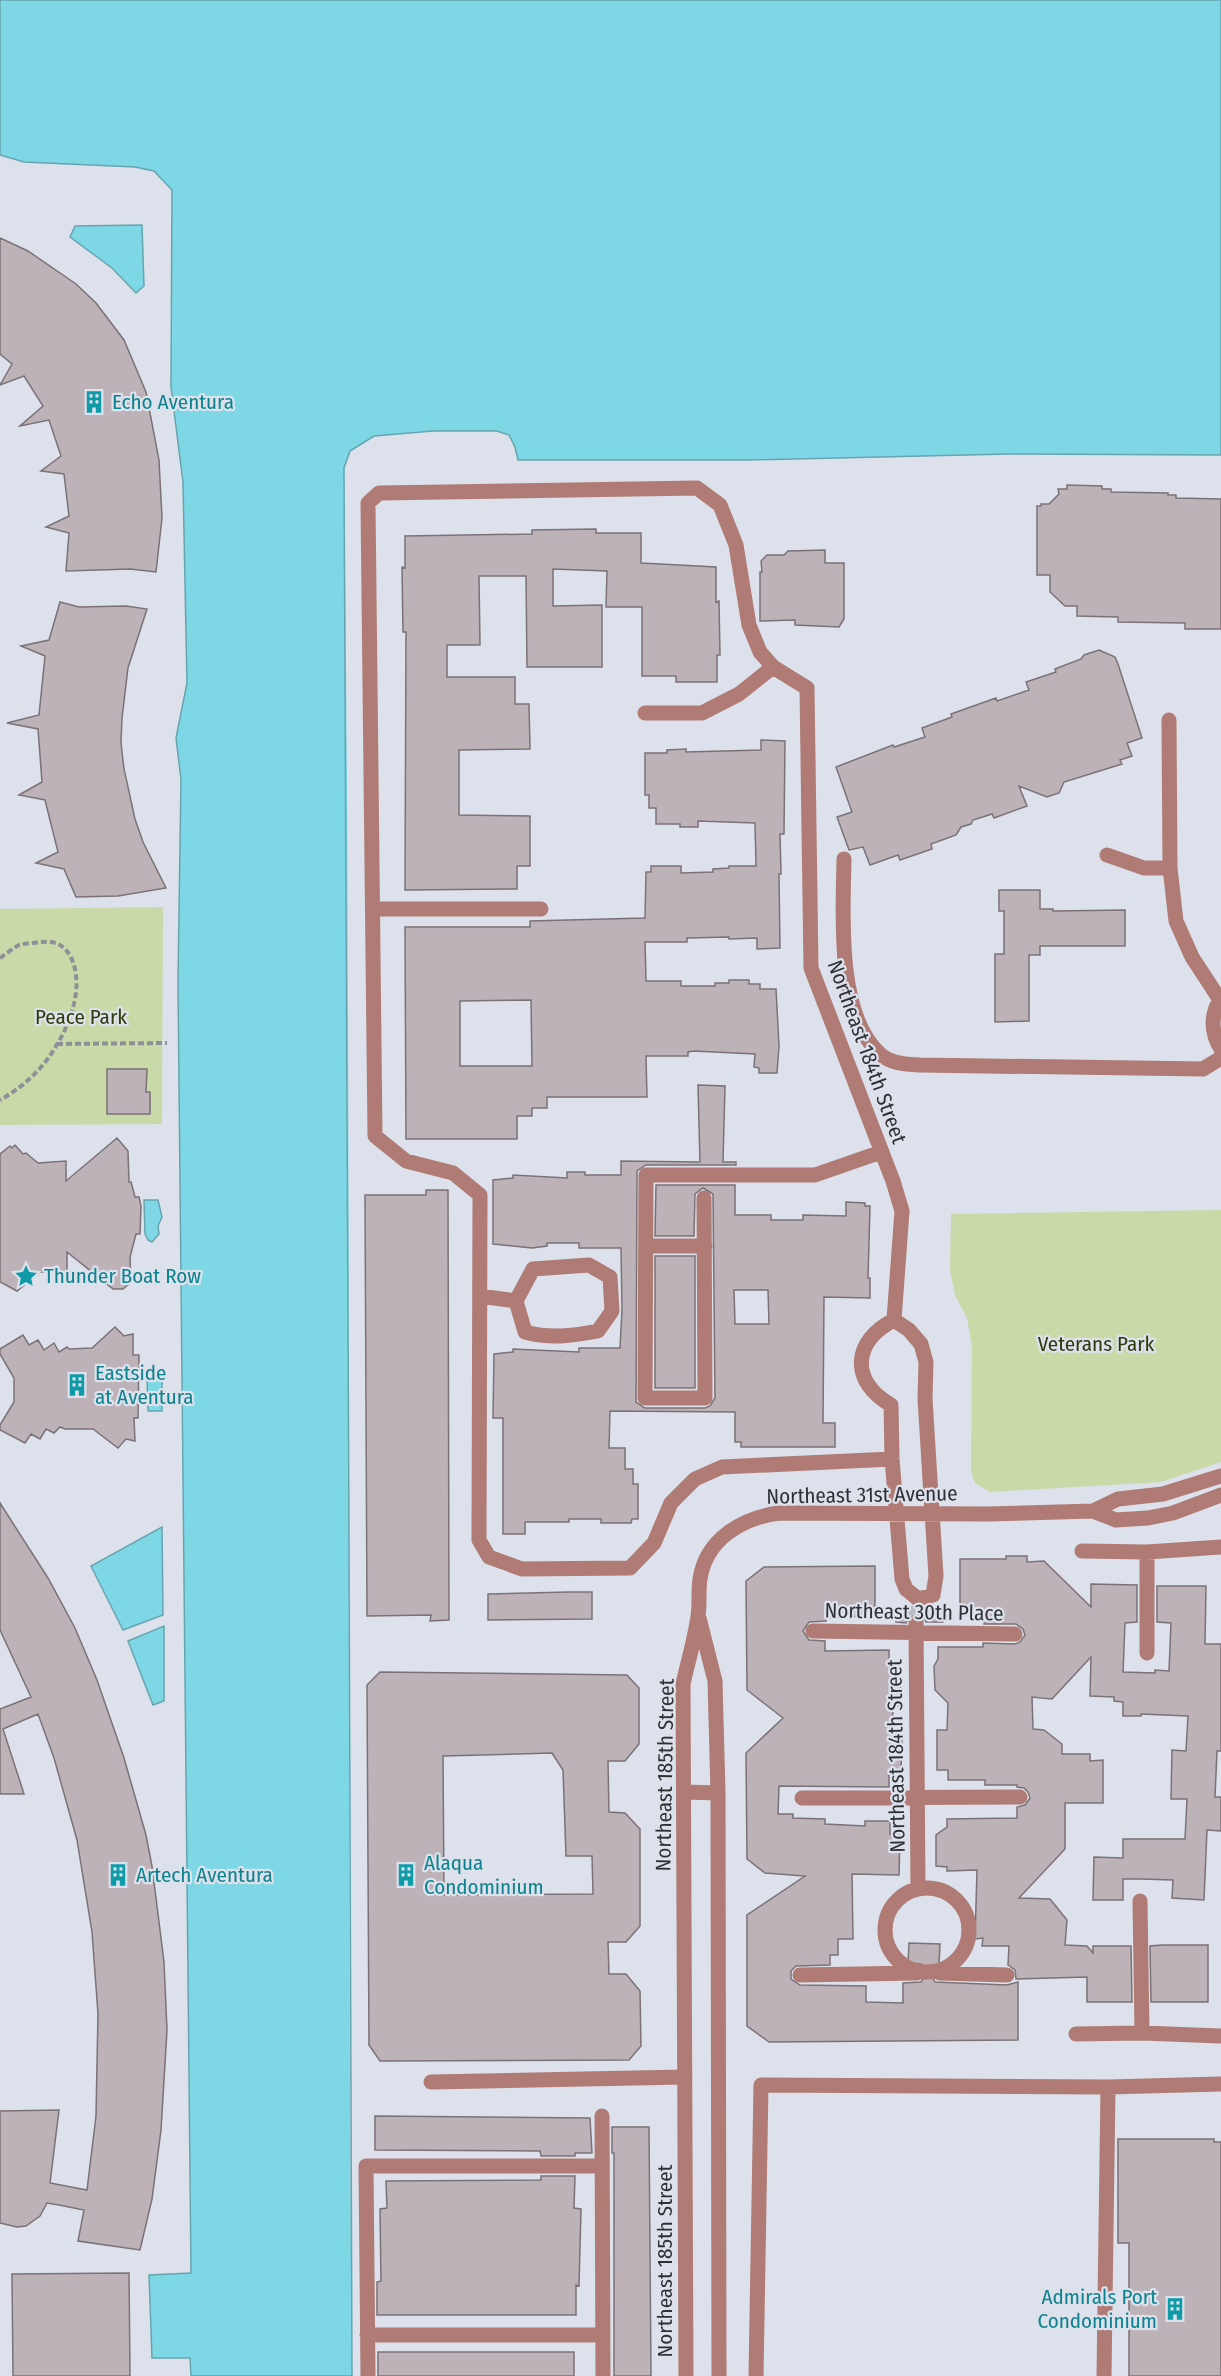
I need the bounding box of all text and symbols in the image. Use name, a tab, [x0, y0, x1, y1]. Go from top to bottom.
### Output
building icon: Echo Aventura	[81, 389, 107, 415]
place label: Echo Aventura	[112, 389, 234, 415]
street label: Northeast 184th Street	[822, 957, 912, 1147]
park label: Peace Park	[35, 1004, 127, 1030]
place icon: Thunder Boat Row	[13, 1263, 39, 1289]
place label: Thunder Boat Row	[44, 1263, 201, 1289]
park label: Veterans Park	[1038, 1331, 1155, 1357]
place label: Eastside at Aventura	[95, 1360, 194, 1410]
building icon: Eastside at Aventura	[64, 1372, 90, 1398]
street label: Northeast 31st Avenue	[766, 1480, 958, 1510]
street label: Northeast 30th Place	[824, 1597, 1004, 1627]
street label: Northeast 184th Street	[881, 1659, 911, 1853]
street label: Northeast 185th Street	[650, 1678, 680, 1872]
place label: Alaqua Condominium	[424, 1850, 544, 1900]
building icon: Artech Aventura	[105, 1862, 131, 1888]
place label: Artech Aventura	[136, 1862, 273, 1888]
building icon: Alaqua Condominium	[393, 1862, 419, 1888]
street label: Northeast 185th Street	[652, 2164, 678, 2357]
place label: Admirals Port Condominium	[1037, 2284, 1157, 2334]
building icon: Admirals Port Condominium	[1162, 2296, 1188, 2322]

